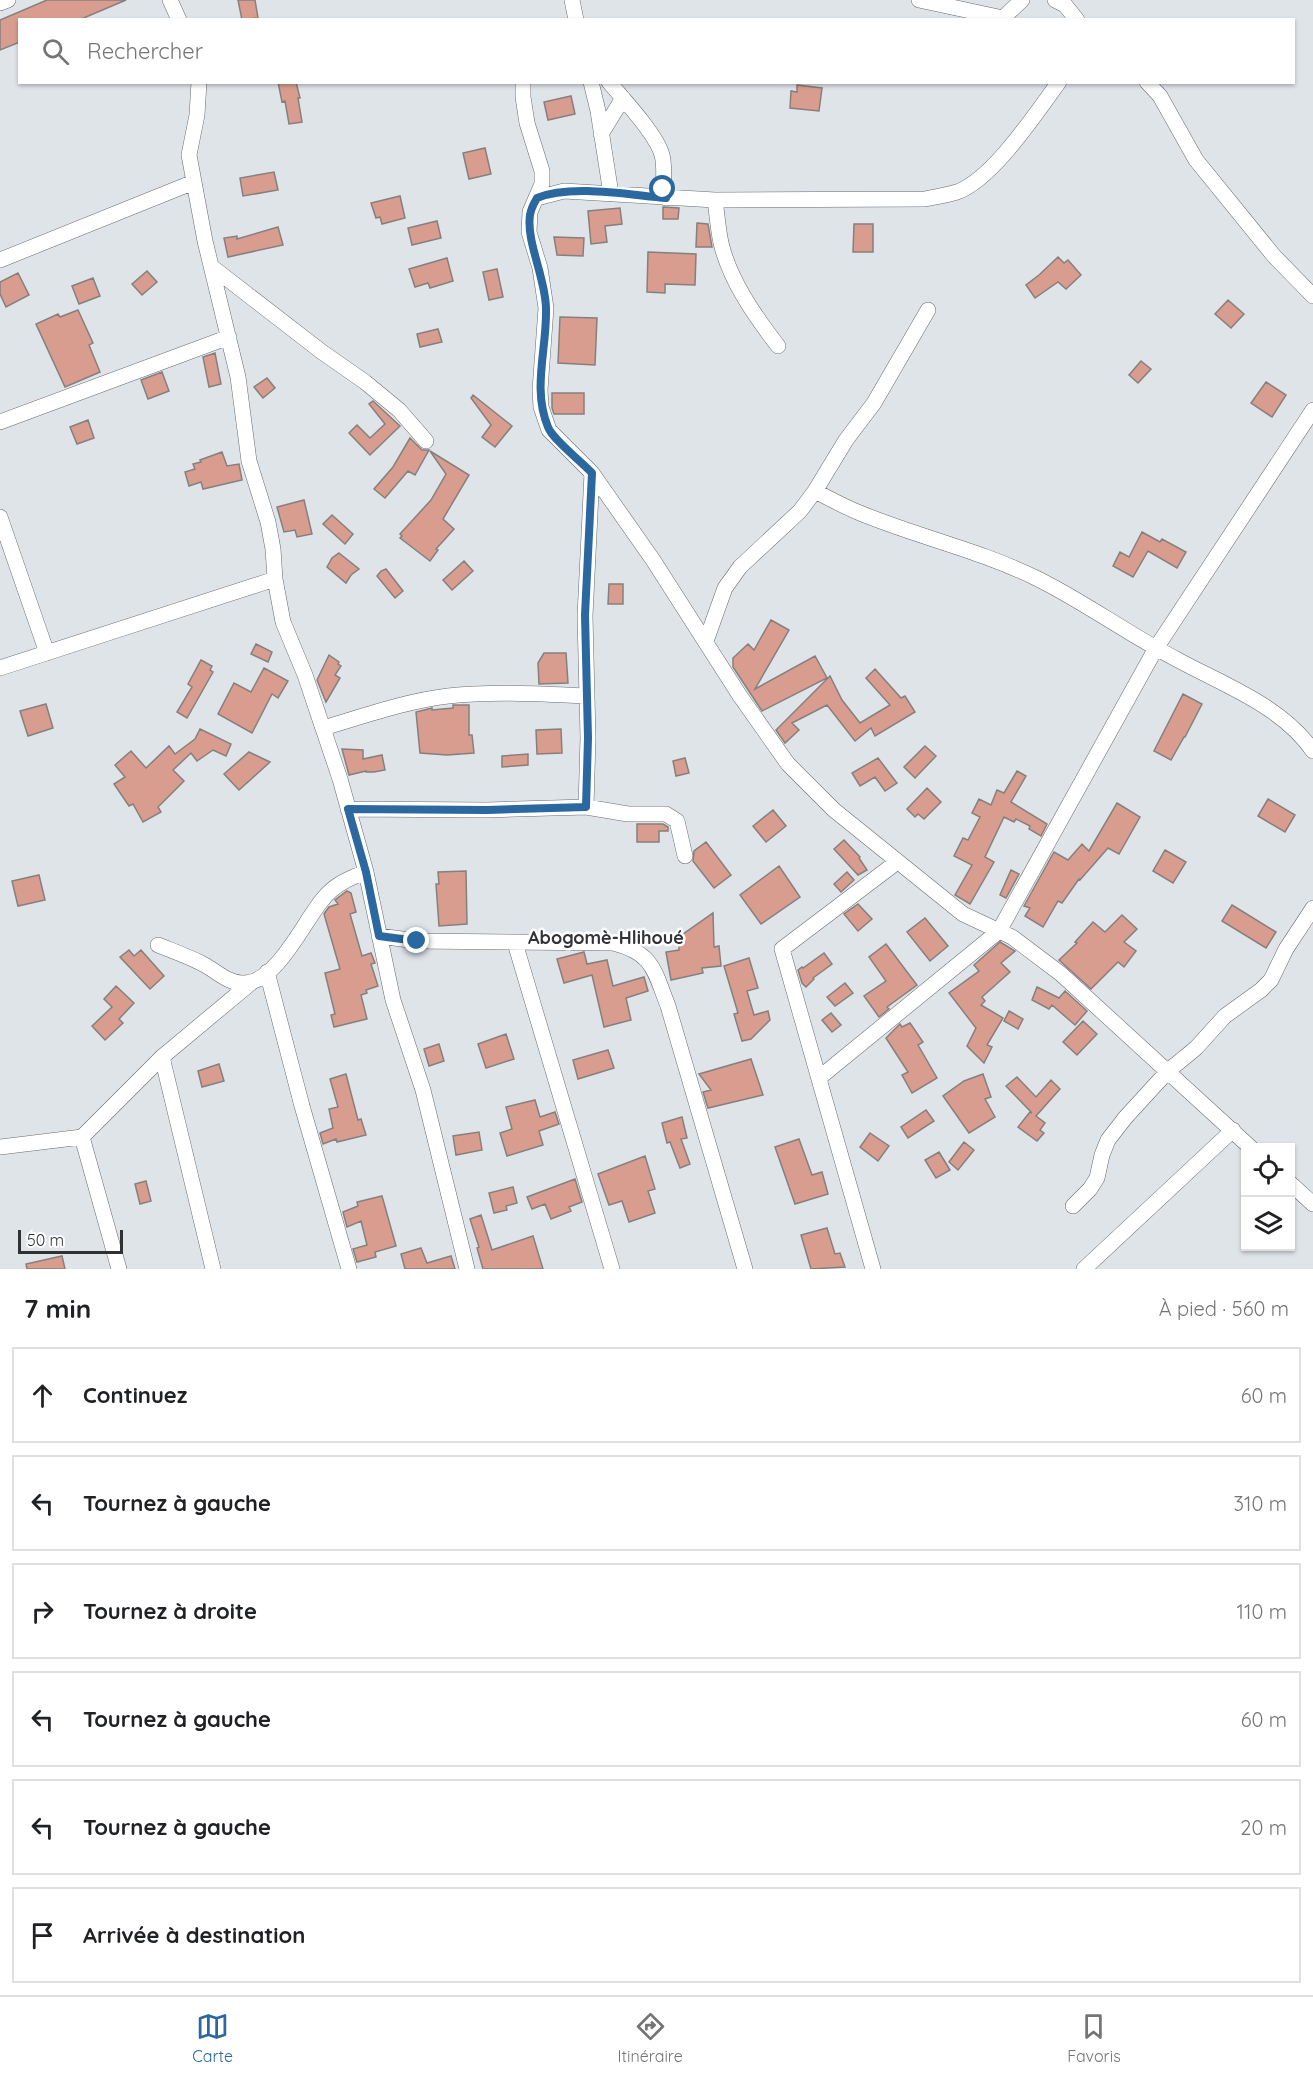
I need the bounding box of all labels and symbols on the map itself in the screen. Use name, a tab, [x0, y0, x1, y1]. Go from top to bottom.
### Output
route start	[649, 175, 675, 201]
district label: Abogomè-Hlihoué	[528, 926, 684, 949]
route end	[403, 927, 429, 953]
scale bar	[18, 1227, 123, 1254]

